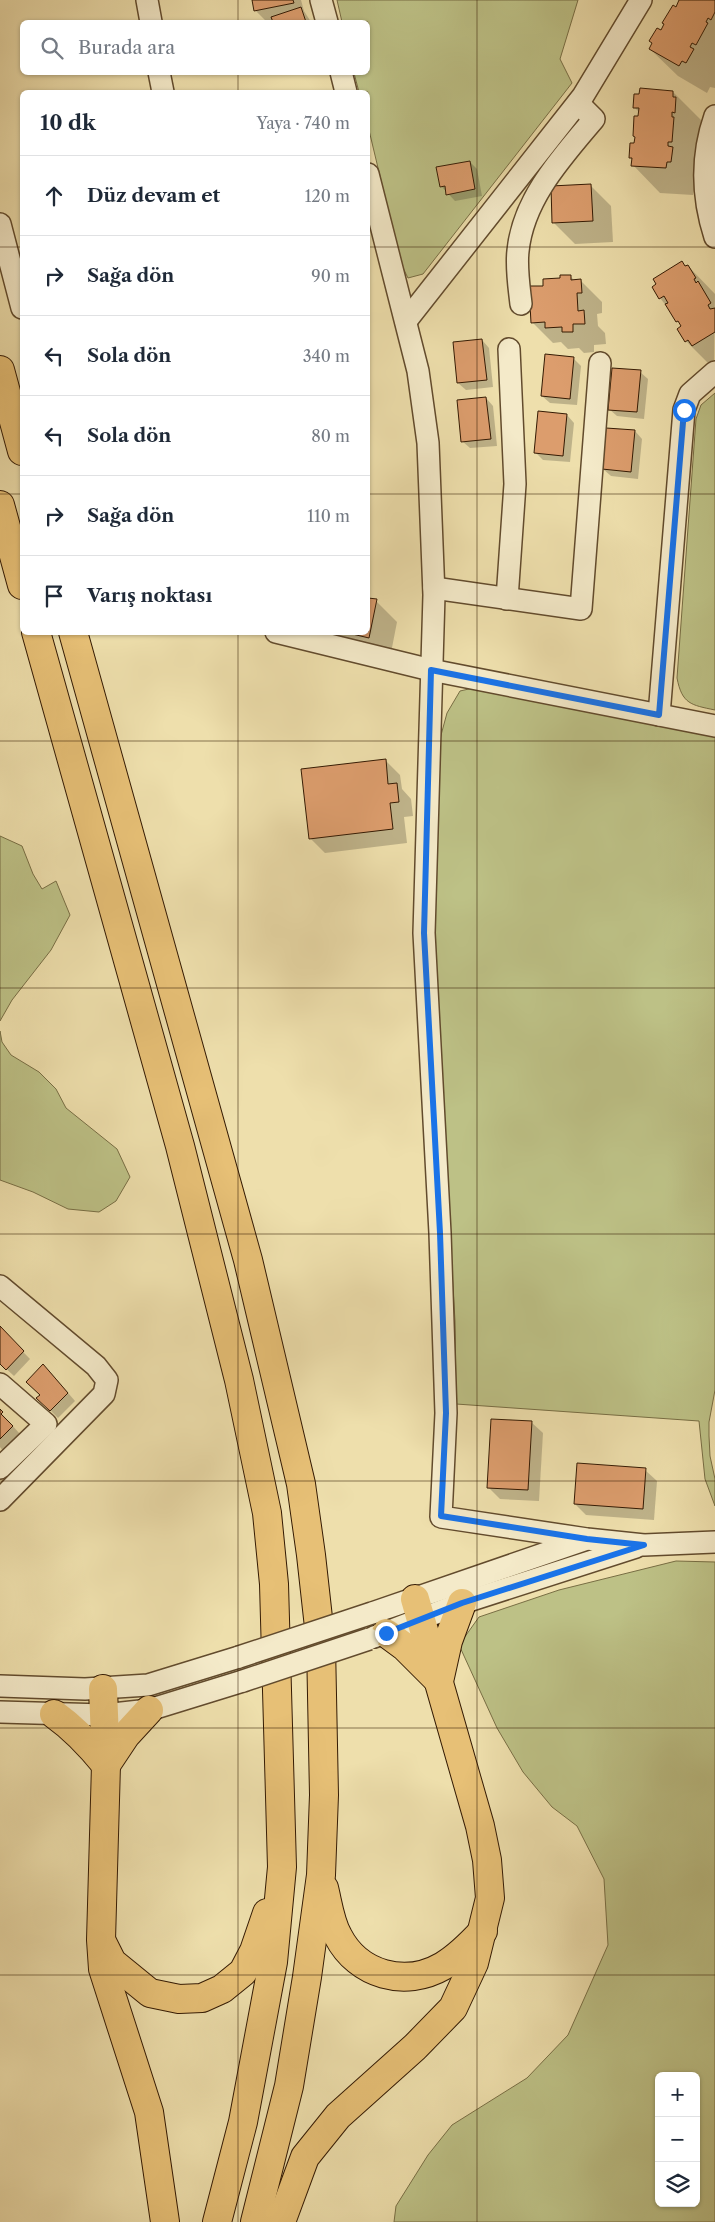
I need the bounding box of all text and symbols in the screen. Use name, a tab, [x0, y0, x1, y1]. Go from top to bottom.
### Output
search box	[20, 20, 370, 75]
icon: search	[38, 34, 66, 62]
text: Burada ara	[78, 36, 175, 59]
text: 10 dk	[40, 110, 96, 135]
text: Yaya · 740 m	[256, 113, 350, 133]
icon: ahead	[40, 182, 68, 210]
text: Düz devam et	[87, 184, 220, 207]
text: 120 m	[305, 186, 350, 206]
icon: right	[40, 262, 68, 290]
text: Sağa dön	[87, 264, 174, 287]
text: 90 m	[311, 266, 350, 286]
icon: left	[40, 342, 68, 370]
text: Sola dön	[87, 344, 171, 367]
text: 340 m	[303, 346, 350, 366]
route start	[673, 399, 696, 422]
icon: left	[40, 422, 68, 450]
text: Sola dön	[87, 424, 171, 447]
text: 80 m	[311, 426, 350, 446]
icon: right	[40, 502, 68, 530]
text: Sağa dön	[87, 504, 174, 527]
text: 110 m	[307, 506, 350, 526]
icon: arrive	[40, 582, 68, 610]
text: Varış noktası	[87, 584, 212, 607]
route end	[375, 1622, 398, 1645]
map controls	[655, 2072, 700, 2207]
button: +	[655, 2072, 700, 2117]
button: −	[655, 2117, 700, 2162]
button: layers	[655, 2162, 700, 2207]

